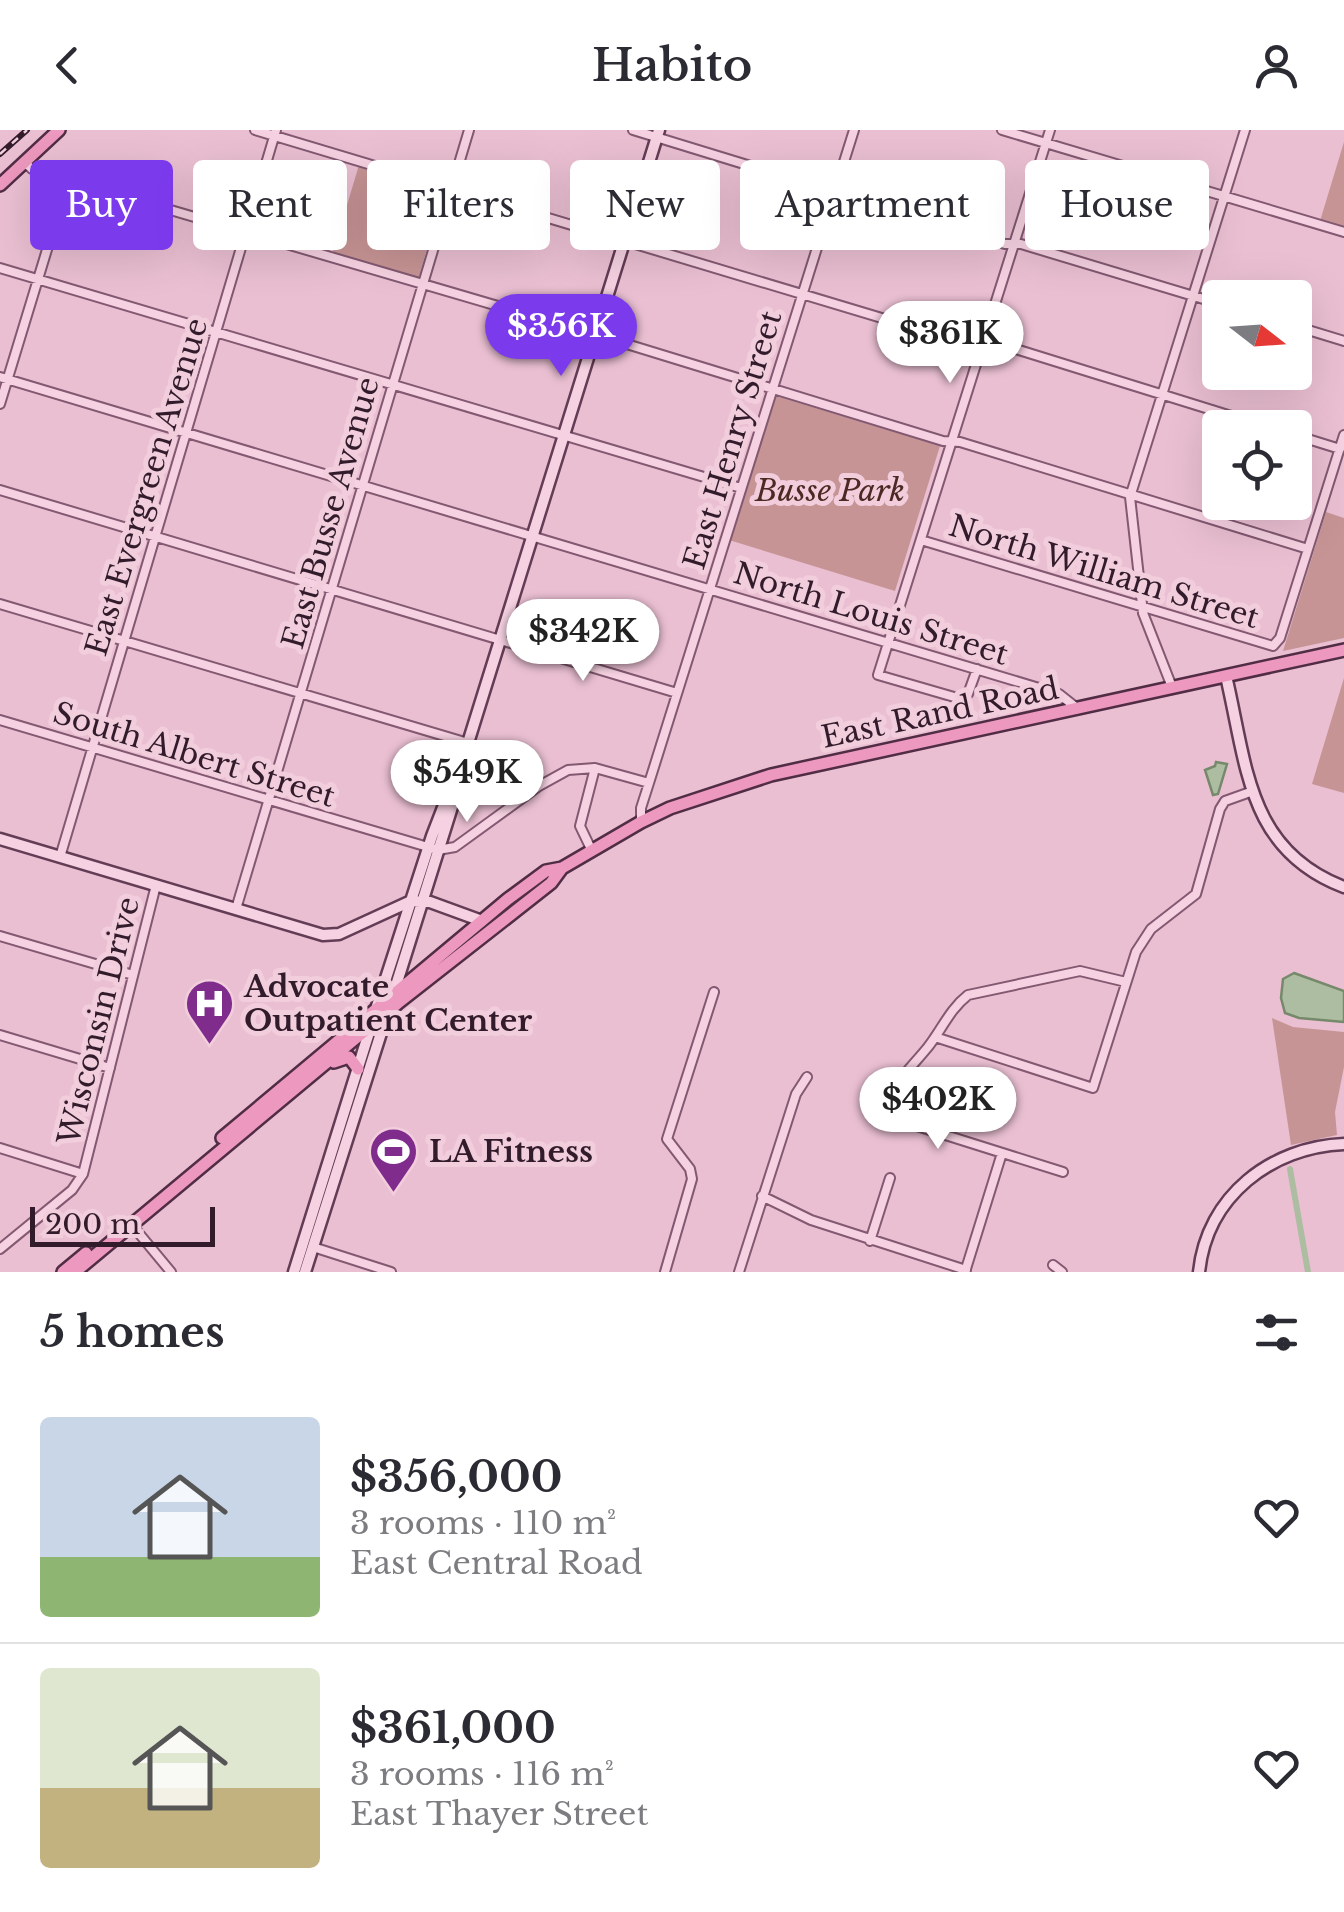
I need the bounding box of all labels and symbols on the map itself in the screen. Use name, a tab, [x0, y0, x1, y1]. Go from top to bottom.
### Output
north arrow	[1202, 280, 1312, 390]
pin: $356K	[491, 294, 631, 379]
pin: $361K	[880, 301, 1020, 386]
street label: East Henry Street	[676, 306, 790, 574]
street label: East Evergreen Avenue	[78, 314, 216, 660]
street label: East Busse Avenue	[274, 373, 387, 653]
park label: Busse Park	[754, 472, 905, 509]
street label: North William Street	[945, 507, 1264, 636]
street label: North Louis Street	[730, 554, 1013, 673]
pin: $342K	[513, 599, 653, 684]
street label: East Rand Road	[818, 669, 1062, 756]
street label: South Albert Street	[49, 694, 340, 815]
pin: $549K	[397, 740, 537, 825]
street label: Wisconsin Drive	[50, 893, 147, 1150]
place label: Advocate Outpatient Center	[243, 968, 532, 1039]
hospital icon: Advocate Outpatient Center	[183, 978, 235, 1046]
pin: $402K	[868, 1067, 1008, 1152]
sports icon: LA Fitness	[368, 1126, 420, 1194]
place label: LA Fitness	[429, 1133, 593, 1170]
scale bar	[30, 1202, 215, 1246]

